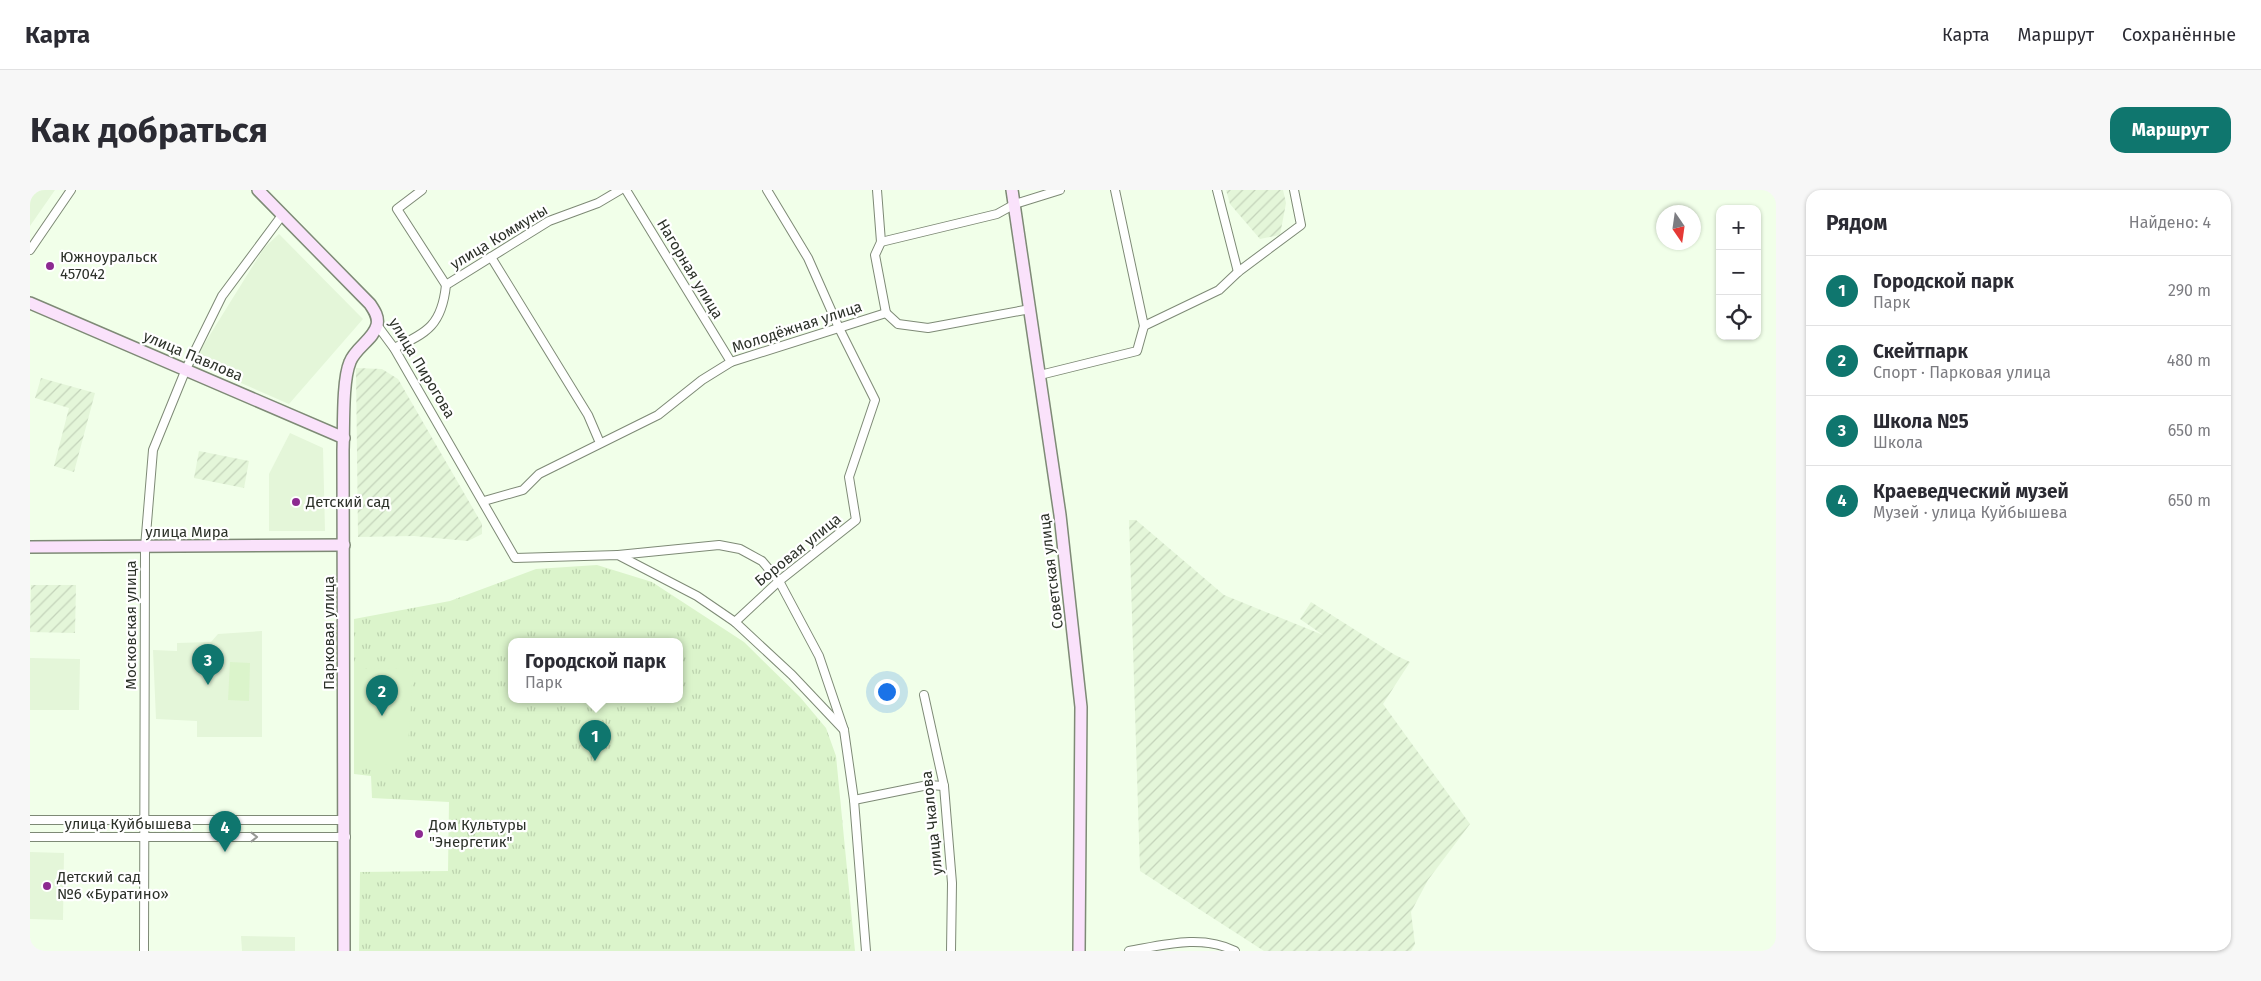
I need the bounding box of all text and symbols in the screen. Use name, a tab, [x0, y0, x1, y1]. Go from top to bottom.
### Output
text: Карта	[25, 21, 90, 49]
text: Карта	[1942, 24, 1990, 46]
text: Маршрут	[2018, 24, 2094, 46]
text: Сохранённые	[2122, 24, 2236, 46]
button: Маршрут	[2110, 107, 2231, 153]
text: Как добраться	[30, 109, 268, 151]
street label: улица Коммуны	[447, 201, 551, 273]
north arrow	[1656, 205, 1701, 250]
map controls	[1716, 205, 1761, 340]
button: +	[1716, 205, 1761, 250]
text: Рядом	[1826, 210, 1887, 236]
text: Найдено: 4	[2129, 213, 2211, 232]
street label: Нагорная улица	[653, 216, 727, 322]
place label: Южноуральск 457042	[60, 248, 158, 283]
button: −	[1716, 250, 1761, 295]
marker: Южноуральск 457042	[44, 260, 56, 272]
text: Городской парк	[1873, 270, 2014, 293]
text: 1	[1838, 281, 1846, 300]
text: 290 m	[2168, 281, 2211, 300]
text: Парк	[1873, 293, 1910, 312]
button: locate	[1716, 295, 1761, 340]
street label: Молодёжная улица	[730, 297, 864, 357]
street label: улица Пирогова	[385, 315, 459, 421]
street label: улица Павлова	[141, 327, 245, 385]
text: Скейтпарк	[1873, 340, 1968, 363]
text: 2	[1838, 351, 1846, 370]
text: 480 m	[2167, 351, 2211, 370]
text: Спорт · Парковая улица	[1873, 363, 2051, 382]
text: Школа №5	[1873, 410, 1969, 433]
text: 3	[1838, 421, 1846, 440]
text: 650 m	[2168, 421, 2211, 440]
text: Школа	[1873, 433, 1923, 452]
text: Краеведческий музей	[1873, 480, 2069, 503]
text: 4	[1837, 491, 1847, 510]
text: 650 m	[2168, 491, 2211, 510]
place label: Детский сад	[305, 493, 390, 511]
marker: Детский сад	[290, 496, 302, 508]
text: Музей · улица Куйбышева	[1873, 503, 2067, 522]
street label: Боровая улица	[751, 510, 845, 590]
street label: Советская улица	[1035, 512, 1067, 630]
street label: улица Мира	[145, 523, 229, 541]
street label: Московская улица	[122, 560, 140, 690]
street label: Парковая улица	[320, 576, 338, 690]
popup	[508, 638, 683, 703]
pin: 3	[192, 644, 224, 685]
text: Городской парк	[525, 650, 666, 673]
text: Парк	[525, 673, 562, 692]
pin: 2	[366, 675, 398, 716]
your location	[874, 679, 900, 705]
pin: 1	[579, 720, 611, 761]
street label: улица Чкалова	[918, 770, 946, 876]
pin: 4	[209, 811, 241, 852]
street label: улица Куйбышева	[64, 815, 192, 833]
place label: Дом Культуры "Энергетик"	[428, 816, 527, 851]
marker: Дом Культуры "Энергетик"	[413, 828, 425, 840]
one-way arrow	[250, 832, 258, 842]
place label: Детский сад №6 «Буратино»	[56, 868, 169, 903]
marker: Детский сад №6 «Буратино»	[41, 880, 53, 892]

